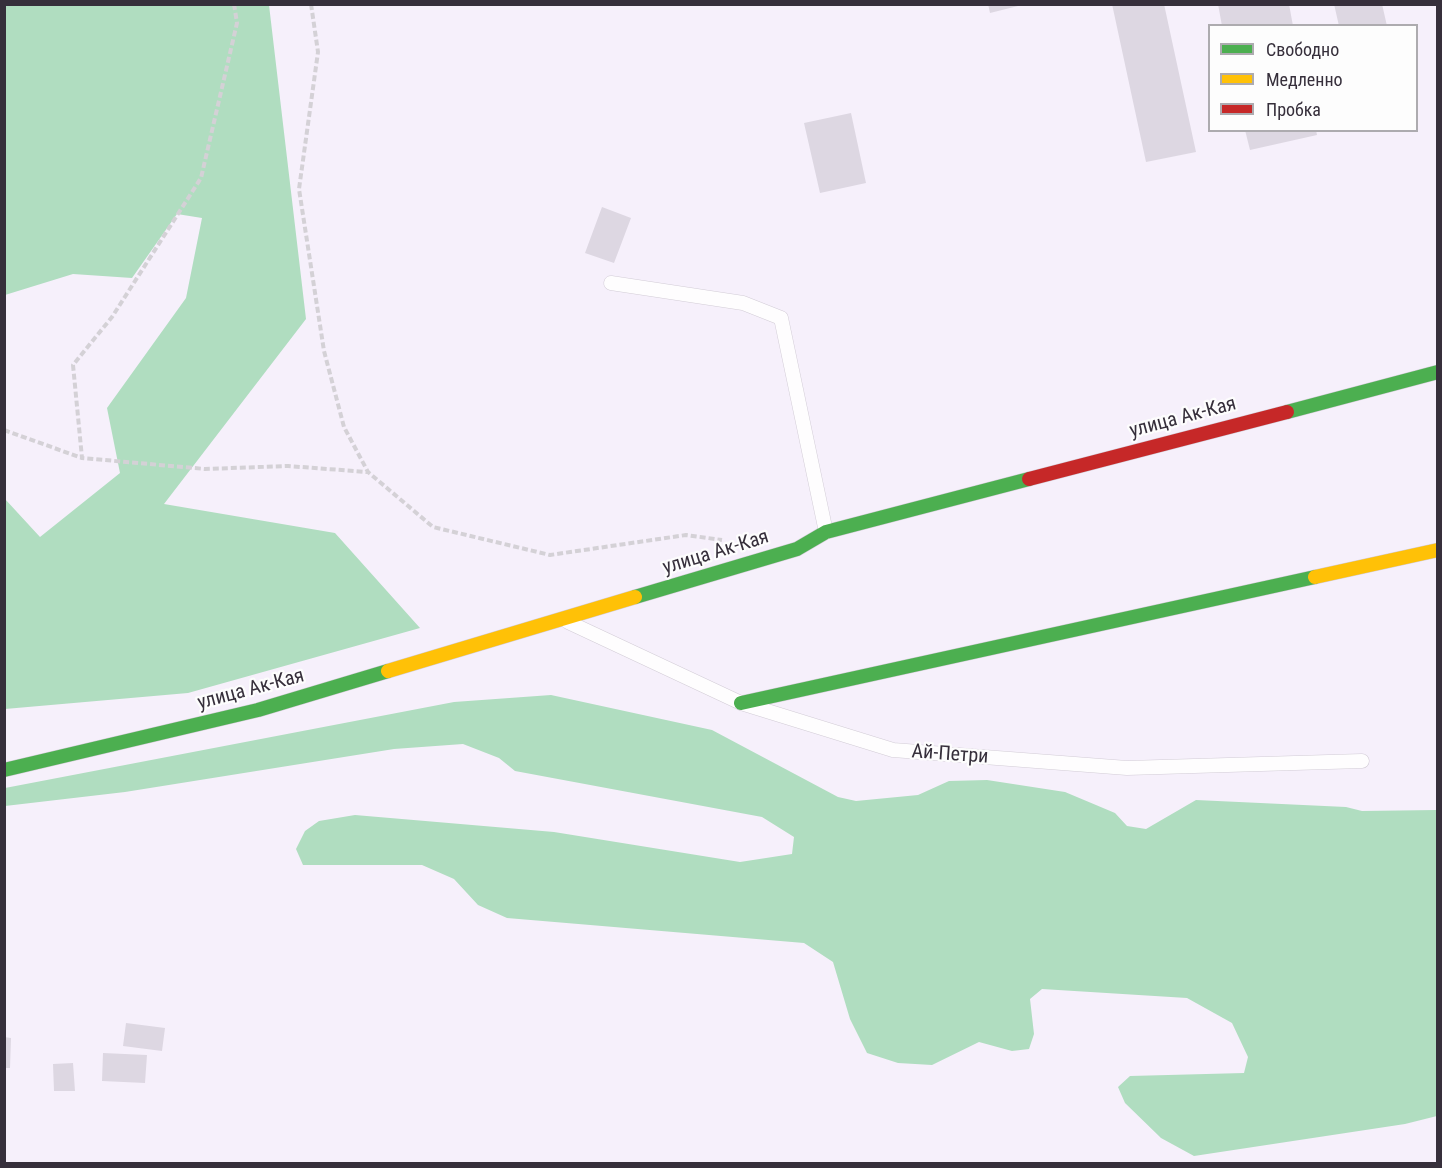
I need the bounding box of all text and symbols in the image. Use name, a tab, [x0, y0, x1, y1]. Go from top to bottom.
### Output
legend	[1208, 24, 1418, 132]
text: Свободно	[1266, 39, 1339, 60]
text: Медленно	[1266, 69, 1343, 90]
text: Пробка	[1266, 99, 1321, 120]
street label: улица Ак-Кая	[1127, 392, 1239, 444]
street label: улица Ак-Кая	[660, 526, 772, 580]
street label: улица Ак-Кая	[195, 664, 307, 716]
street label: Ай-Петри	[911, 740, 989, 770]

